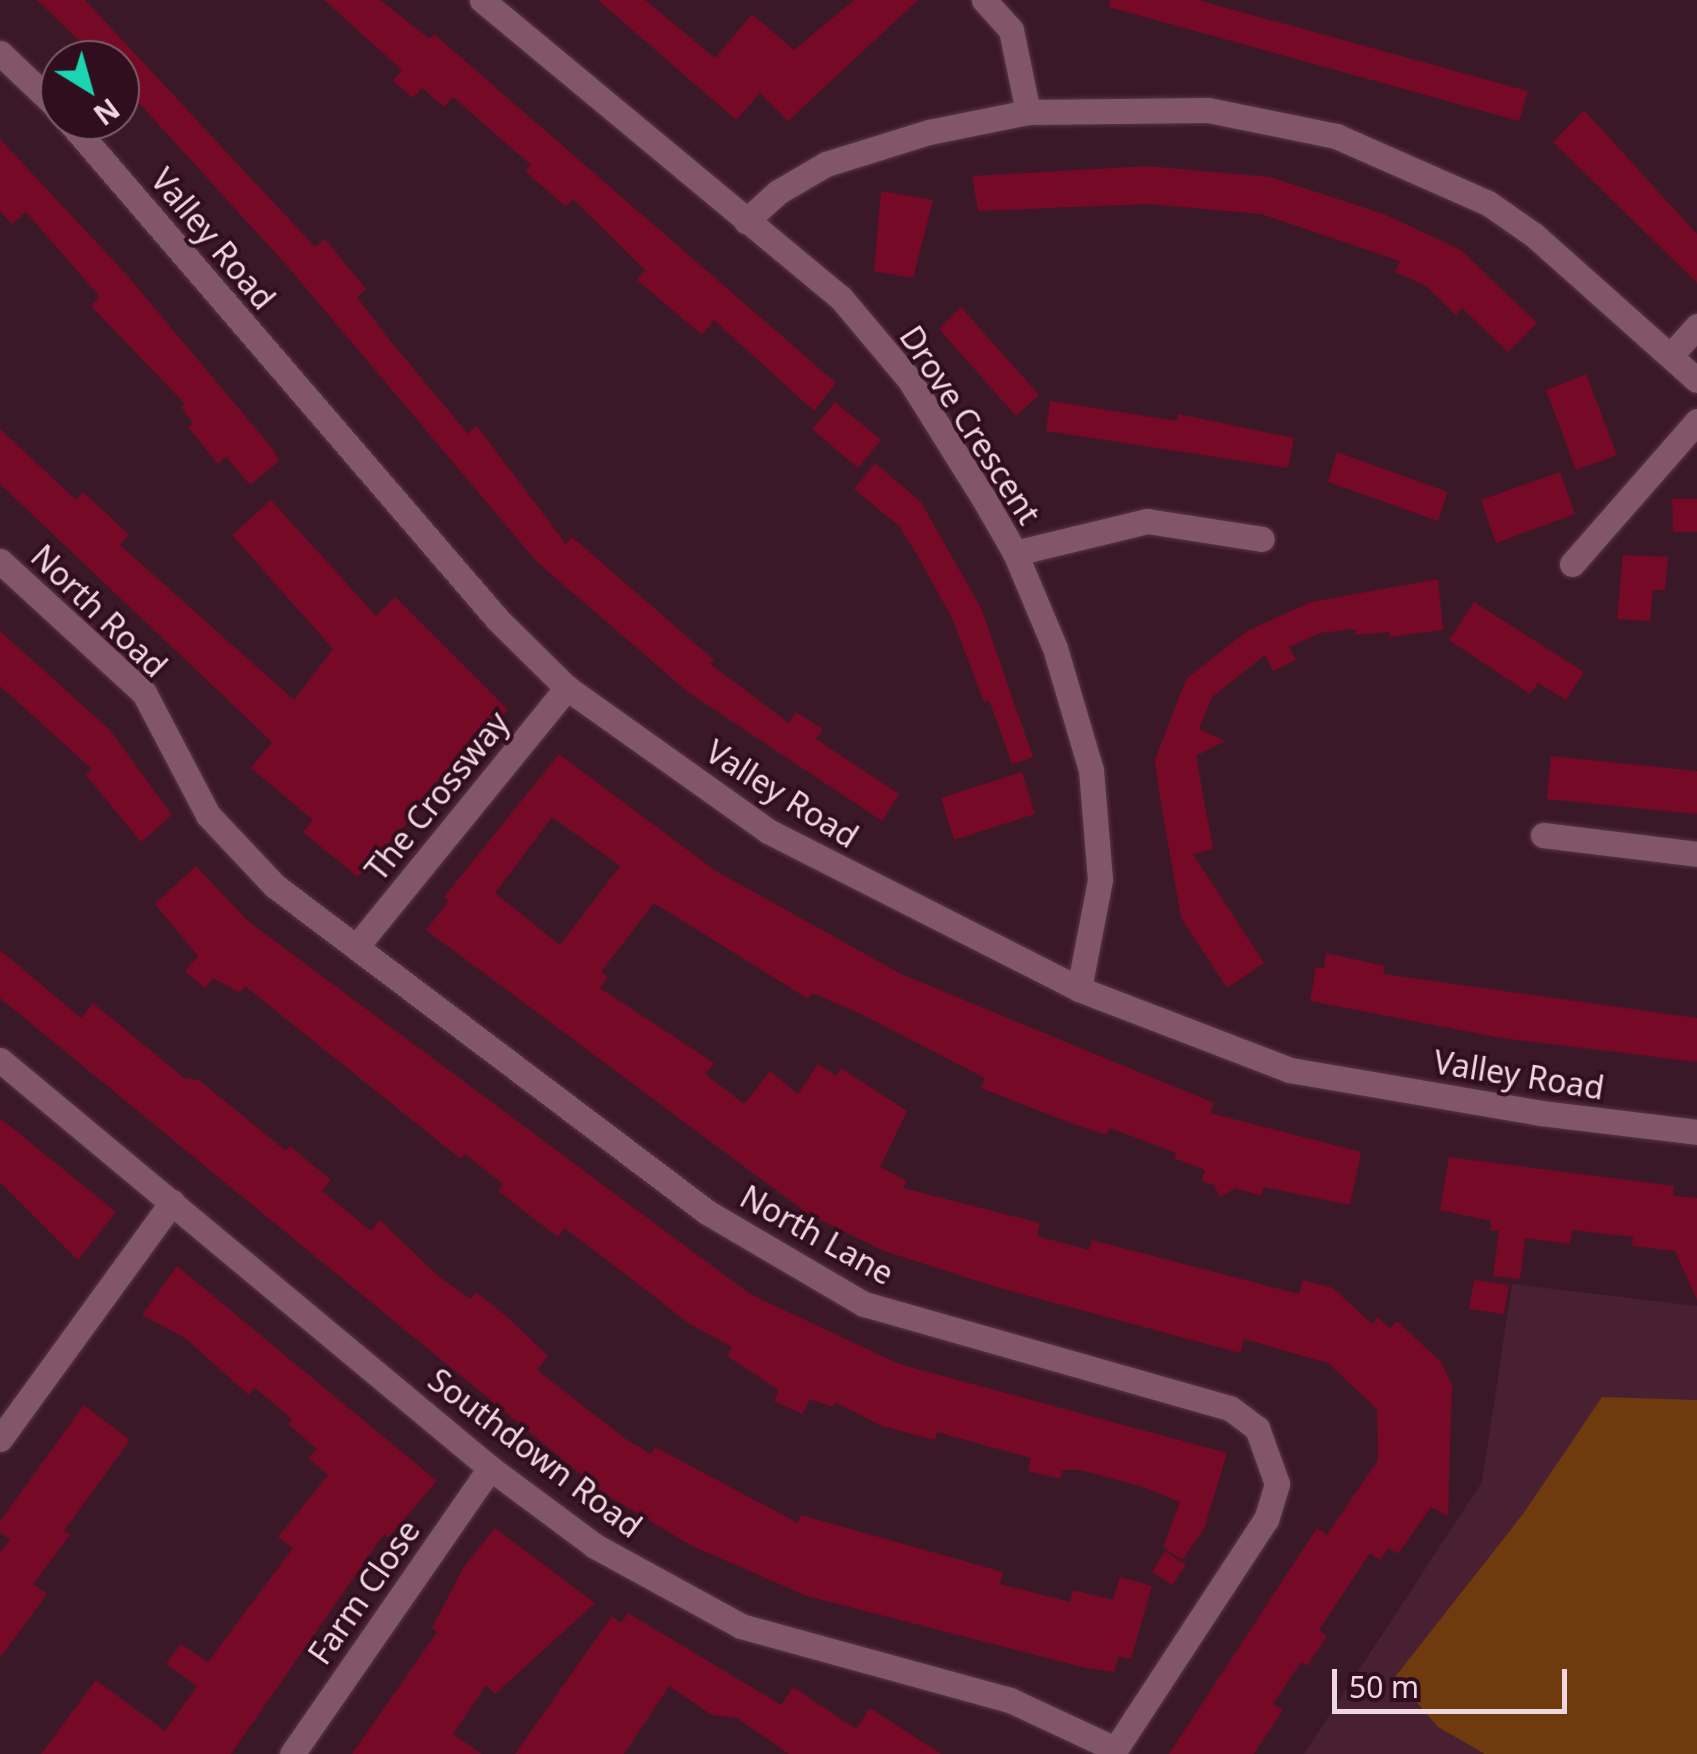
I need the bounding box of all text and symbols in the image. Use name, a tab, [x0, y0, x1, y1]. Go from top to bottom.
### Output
north arrow	[40, 40, 140, 140]
text: N	[86, 90, 127, 134]
street label: Valley Road	[143, 161, 283, 317]
street label: Drove Crescent	[892, 319, 1048, 531]
street label: North Road	[23, 537, 175, 685]
street label: The Crossway	[357, 704, 517, 888]
street label: Valley Road	[699, 732, 865, 856]
street label: Valley Road	[1431, 1043, 1607, 1107]
street label: North Lane	[734, 1177, 900, 1293]
street label: Southdown Road	[421, 1360, 649, 1546]
street label: Farm Close	[300, 1512, 428, 1672]
scale bar	[1337, 1649, 1572, 1711]
text: 50 m	[1349, 1666, 1419, 1707]

